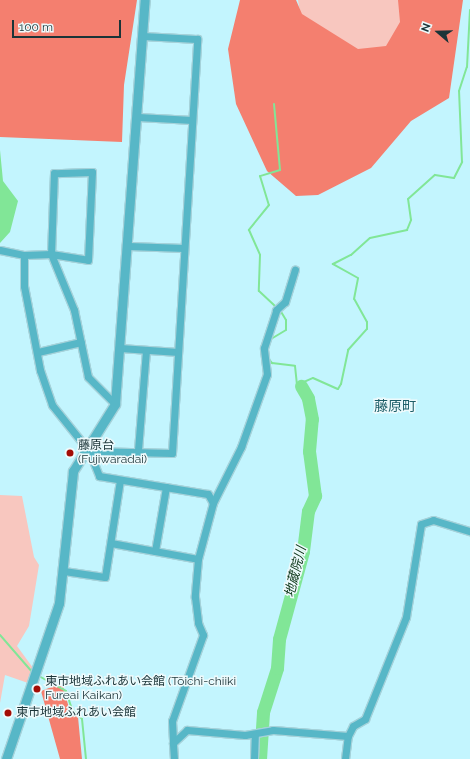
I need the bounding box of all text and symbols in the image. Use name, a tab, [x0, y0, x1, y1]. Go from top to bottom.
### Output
scale bar	[14, 12, 123, 38]
north arrow	[418, 12, 458, 52]
text: 100 m	[19, 20, 53, 34]
text: N	[419, 22, 434, 34]
district label: 藤原町	[374, 398, 416, 414]
place label: 藤原台 (Fujiwaradai)	[78, 439, 147, 467]
marker: 藤原台 (Fujiwaradai)	[65, 448, 75, 458]
water label: 地蔵院川	[282, 545, 310, 599]
place label: 東市地域ふれあい会館 (Tōichi-chiiki Fureai Kaikan)	[45, 675, 236, 703]
marker: 東市地域ふれあい会館 (Tōichi-chiiki Fureai Kaikan)	[32, 684, 42, 694]
place label: 東市地域ふれあい会館	[16, 706, 136, 720]
marker: 東市地域ふれあい会館	[3, 708, 13, 718]

